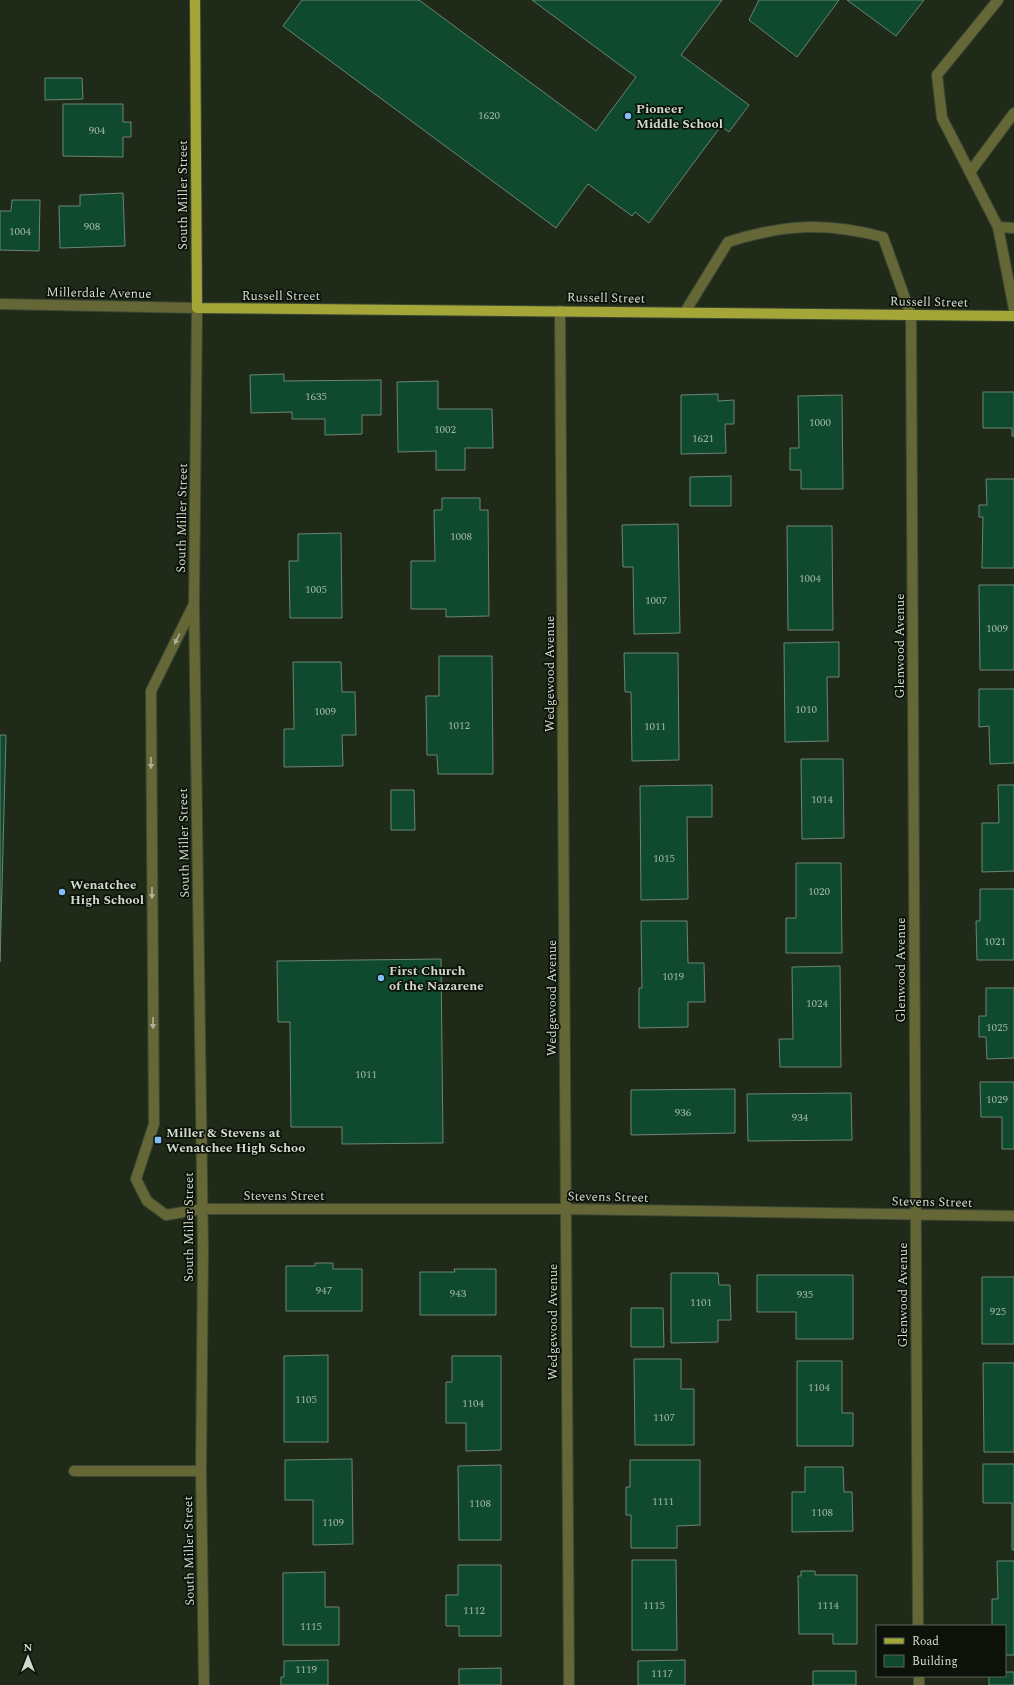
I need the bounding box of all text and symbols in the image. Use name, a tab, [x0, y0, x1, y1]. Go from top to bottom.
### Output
place label: Pioneer Middle School	[636, 99, 723, 134]
house number: 1620	[478, 107, 500, 124]
marker: Pioneer Middle School	[623, 111, 633, 121]
house number: 904	[89, 122, 106, 139]
street label: South Miller Street	[173, 140, 193, 250]
house number: 908	[84, 218, 101, 235]
house number: 1004	[9, 223, 31, 240]
street label: Millerdale Avenue	[46, 282, 152, 304]
street label: Russell Street	[242, 286, 321, 306]
street label: Russell Street	[567, 287, 646, 309]
street label: Russell Street	[890, 291, 969, 313]
house number: 1635	[305, 388, 327, 405]
house number: 1000	[809, 414, 831, 431]
house number: 1002	[434, 421, 456, 438]
house number: 1621	[692, 430, 714, 447]
street label: South Miller Street	[171, 462, 193, 573]
house number: 1008	[450, 528, 472, 545]
house number: 1004	[799, 570, 821, 587]
house number: 1005	[305, 581, 327, 598]
house number: 1007	[645, 592, 667, 609]
street label: Glenwood Avenue	[890, 594, 910, 698]
street label: Wedgewood Avenue	[540, 616, 560, 732]
house number: 1009	[986, 620, 1008, 637]
one-way arrow	[174, 633, 180, 645]
house number: 1010	[795, 701, 817, 718]
house number: 1009	[314, 703, 336, 720]
house number: 1012	[448, 717, 470, 734]
house number: 1011	[644, 718, 666, 735]
one-way arrow	[148, 757, 154, 770]
street label: South Miller Street	[173, 787, 195, 898]
house number: 1014	[811, 791, 833, 808]
house number: 1015	[653, 850, 675, 867]
place label: Wenatchee High School	[70, 875, 144, 910]
house number: 1020	[808, 883, 830, 900]
marker: Wenatchee High School	[57, 887, 67, 897]
one-way arrow	[149, 887, 155, 900]
street label: Glenwood Avenue	[891, 918, 911, 1022]
house number: 1021	[984, 933, 1006, 950]
street label: Wedgewood Avenue	[542, 940, 562, 1056]
place label: First Church of the Nazarene	[389, 961, 484, 996]
house number: 1019	[662, 968, 684, 985]
marker: First Church of the Nazarene	[376, 973, 386, 983]
house number: 1024	[806, 995, 828, 1012]
one-way arrow	[150, 1017, 156, 1030]
house number: 1025	[986, 1019, 1008, 1036]
house number: 1011	[355, 1066, 377, 1083]
house number: 1029	[986, 1091, 1008, 1108]
house number: 936	[675, 1104, 692, 1121]
house number: 934	[792, 1109, 809, 1126]
place label: Miller & Stevens at Wenatchee High Schoo	[166, 1123, 305, 1158]
marker: Miller & Stevens at Wenatchee High Schoo	[153, 1135, 163, 1145]
street label: South Miller Street	[179, 1172, 199, 1282]
street label: Stevens Street	[243, 1186, 325, 1206]
street label: Stevens Street	[567, 1186, 649, 1208]
street label: Stevens Street	[891, 1191, 973, 1213]
street label: Glenwood Avenue	[893, 1243, 913, 1347]
street label: Wedgewood Avenue	[543, 1264, 563, 1380]
house number: 947	[316, 1282, 333, 1299]
house number: 943	[450, 1285, 467, 1302]
house number: 935	[797, 1286, 813, 1303]
house number: 1101	[690, 1294, 712, 1311]
house number: 925	[990, 1303, 1006, 1320]
house number: 1104	[808, 1379, 830, 1396]
house number: 1105	[295, 1391, 317, 1408]
house number: 1104	[462, 1395, 484, 1412]
house number: 1107	[653, 1409, 675, 1426]
house number: 1111	[652, 1493, 674, 1510]
street label: South Miller Street	[178, 1495, 200, 1606]
house number: 1108	[469, 1495, 491, 1512]
house number: 1108	[811, 1504, 833, 1521]
house number: 1109	[322, 1514, 344, 1531]
house number: 1115	[643, 1597, 665, 1614]
house number: 1114	[817, 1597, 839, 1614]
house number: 1112	[463, 1602, 485, 1619]
house number: 1115	[300, 1618, 322, 1635]
legend	[876, 1625, 1006, 1677]
text: Road	[912, 1632, 939, 1651]
north arrow	[8, 1637, 48, 1677]
text: N	[24, 1639, 33, 1656]
text: Building	[912, 1652, 958, 1671]
house number: 1119	[295, 1661, 317, 1678]
house number: 1117	[651, 1665, 673, 1682]

